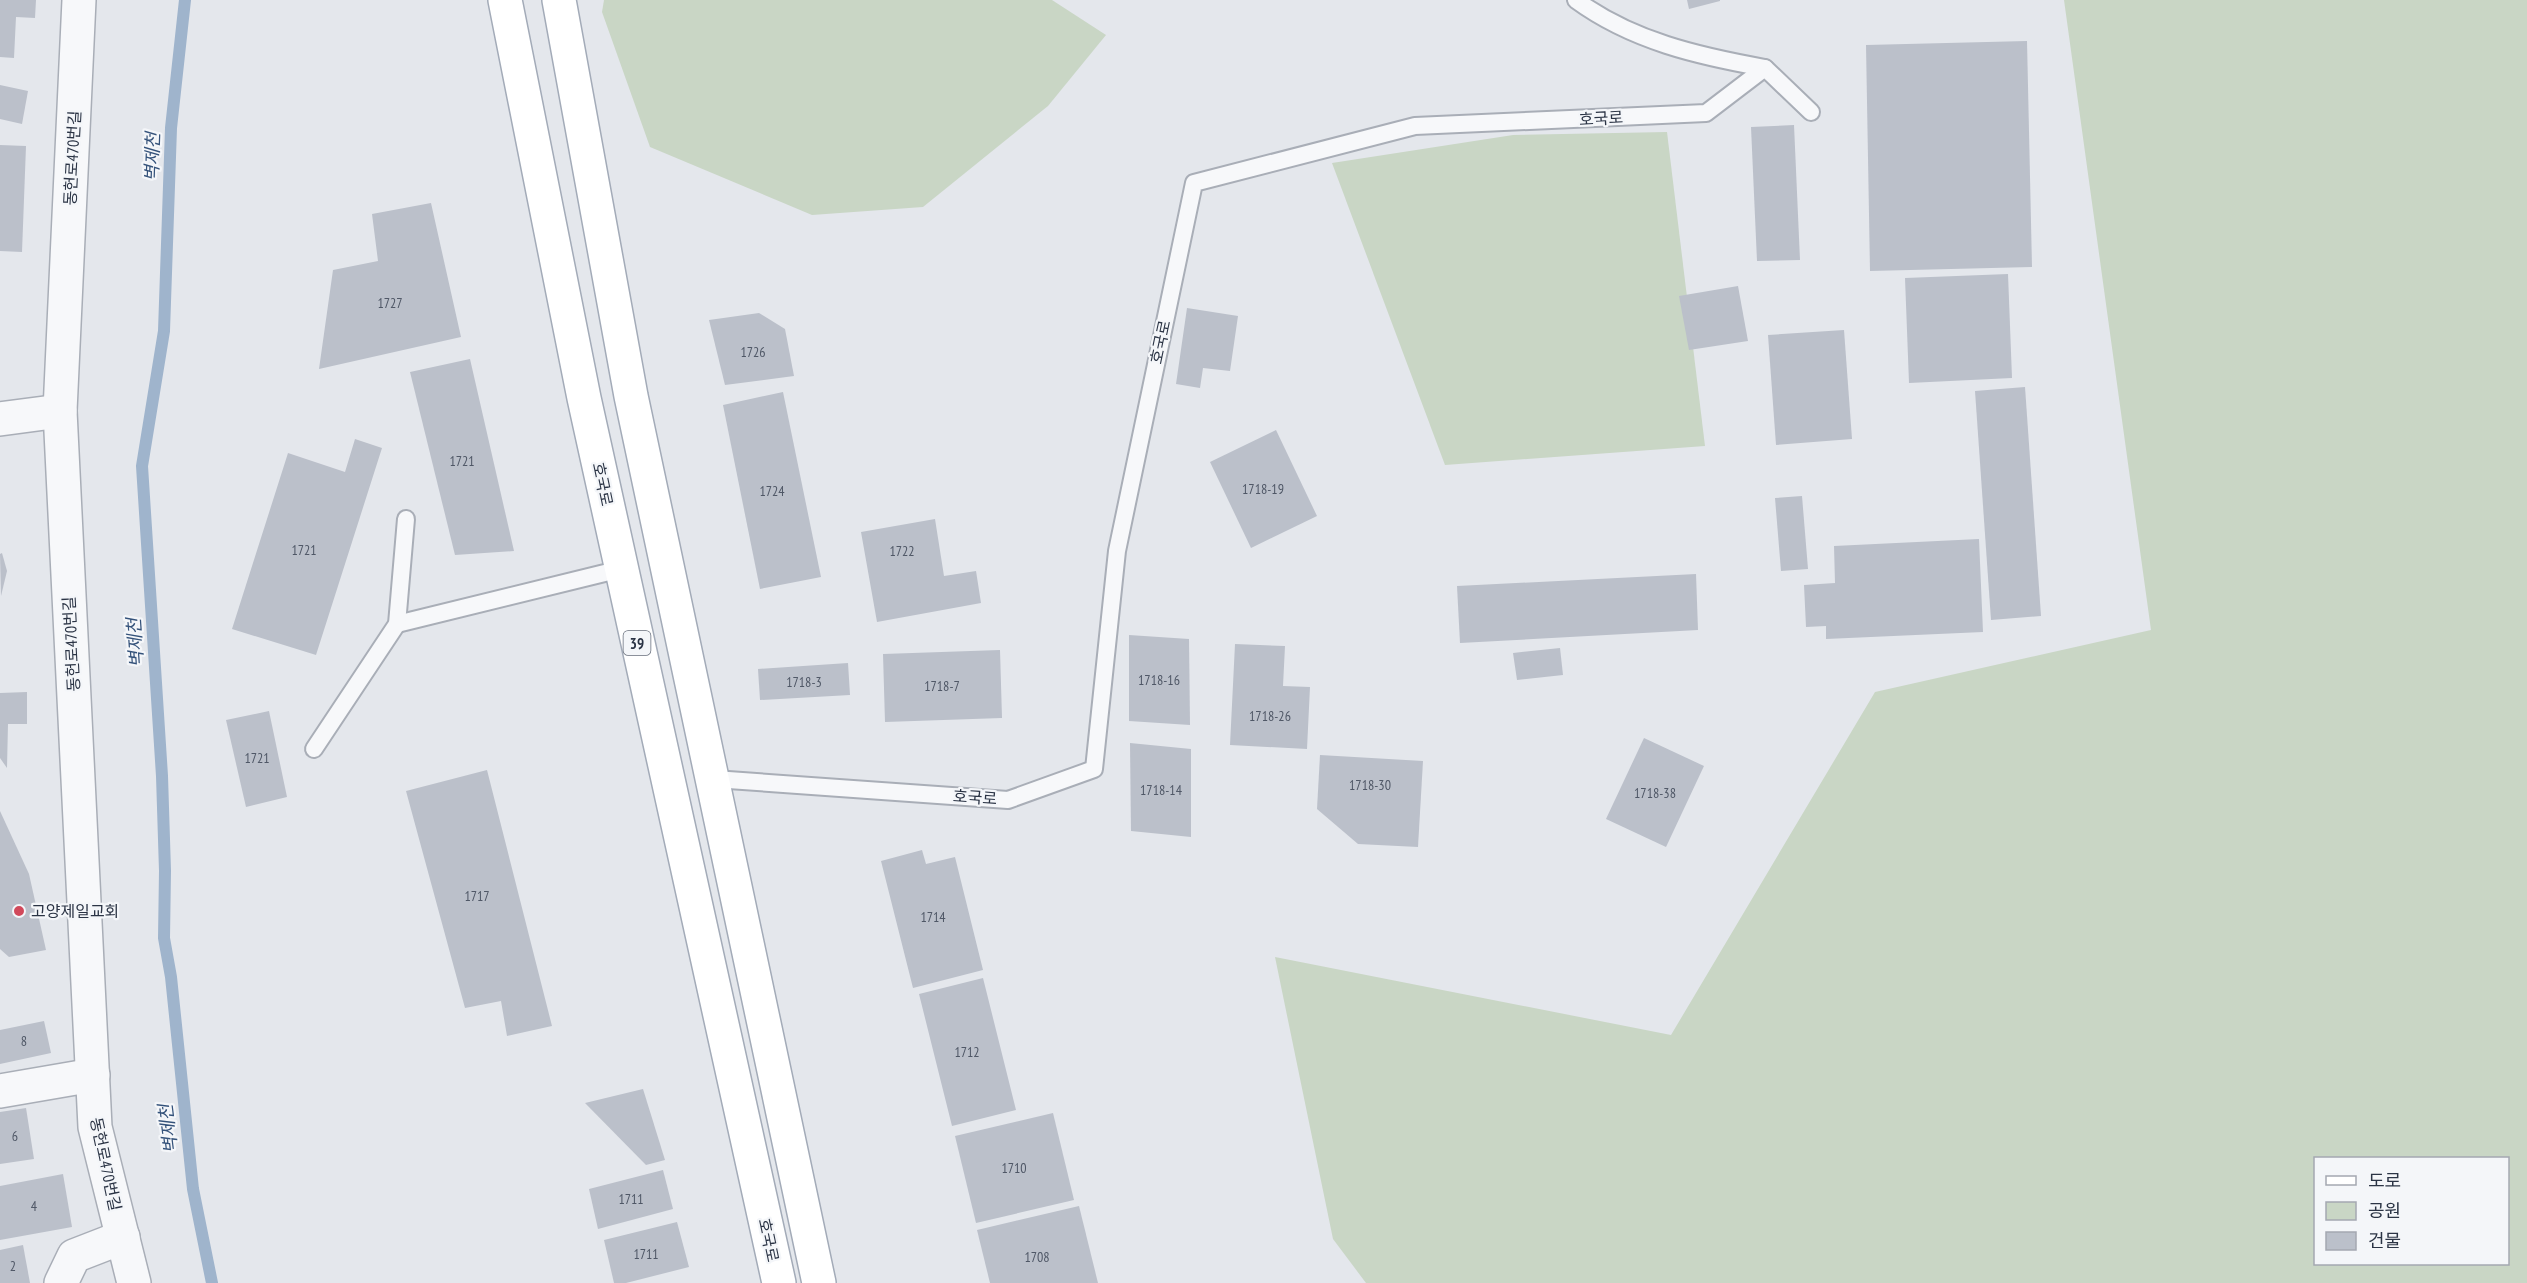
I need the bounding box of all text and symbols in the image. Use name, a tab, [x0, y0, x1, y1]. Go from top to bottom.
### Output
street label: 호국로	[1578, 107, 1624, 129]
street label: 동헌로470번길	[60, 110, 84, 206]
water label: 벽제천	[140, 129, 164, 182]
house number: 1727	[377, 294, 403, 312]
street label: 호국로	[1146, 318, 1174, 366]
house number: 1726	[740, 343, 766, 361]
house number: 1721	[449, 452, 475, 470]
street label: 호국로	[589, 460, 617, 508]
house number: 1718-19	[1242, 480, 1284, 498]
house number: 1724	[759, 482, 785, 500]
house number: 1721	[291, 541, 317, 559]
house number: 1722	[889, 542, 915, 560]
street label: 동헌로470번길	[59, 596, 83, 692]
water label: 벽제천	[122, 615, 148, 669]
road number: 39	[624, 631, 650, 655]
house number: 1718-16	[1138, 671, 1180, 689]
house number: 1718-3	[786, 673, 822, 691]
house number: 1718-7	[924, 677, 960, 695]
house number: 1718-26	[1249, 707, 1291, 725]
house number: 1721	[244, 749, 270, 767]
house number: 1718-30	[1349, 776, 1391, 794]
house number: 1718-14	[1140, 781, 1183, 799]
house number: 1718-38	[1634, 784, 1676, 802]
street label: 호국로	[952, 785, 998, 809]
house number: 1717	[464, 887, 490, 905]
place label: 고양제일교회	[31, 901, 119, 921]
marker: 고양제일교회	[12, 904, 26, 918]
house number: 1714	[920, 908, 946, 926]
house number: 8	[21, 1032, 27, 1050]
house number: 1712	[954, 1043, 980, 1061]
water label: 벽제천	[153, 1101, 182, 1155]
street label: 동헌로470번길	[86, 1115, 126, 1213]
house number: 6	[12, 1127, 18, 1145]
legend	[2314, 1157, 2509, 1265]
house number: 1710	[1001, 1159, 1027, 1177]
text: 도로	[2368, 1169, 2401, 1192]
house number: 1711	[618, 1190, 644, 1208]
house number: 4	[31, 1197, 38, 1215]
text: 공원	[2368, 1199, 2401, 1222]
street label: 호국로	[755, 1216, 783, 1264]
text: 건물	[2368, 1229, 2401, 1252]
house number: 1711	[633, 1245, 659, 1263]
house number: 1708	[1024, 1248, 1050, 1266]
house number: 2	[10, 1257, 16, 1275]

